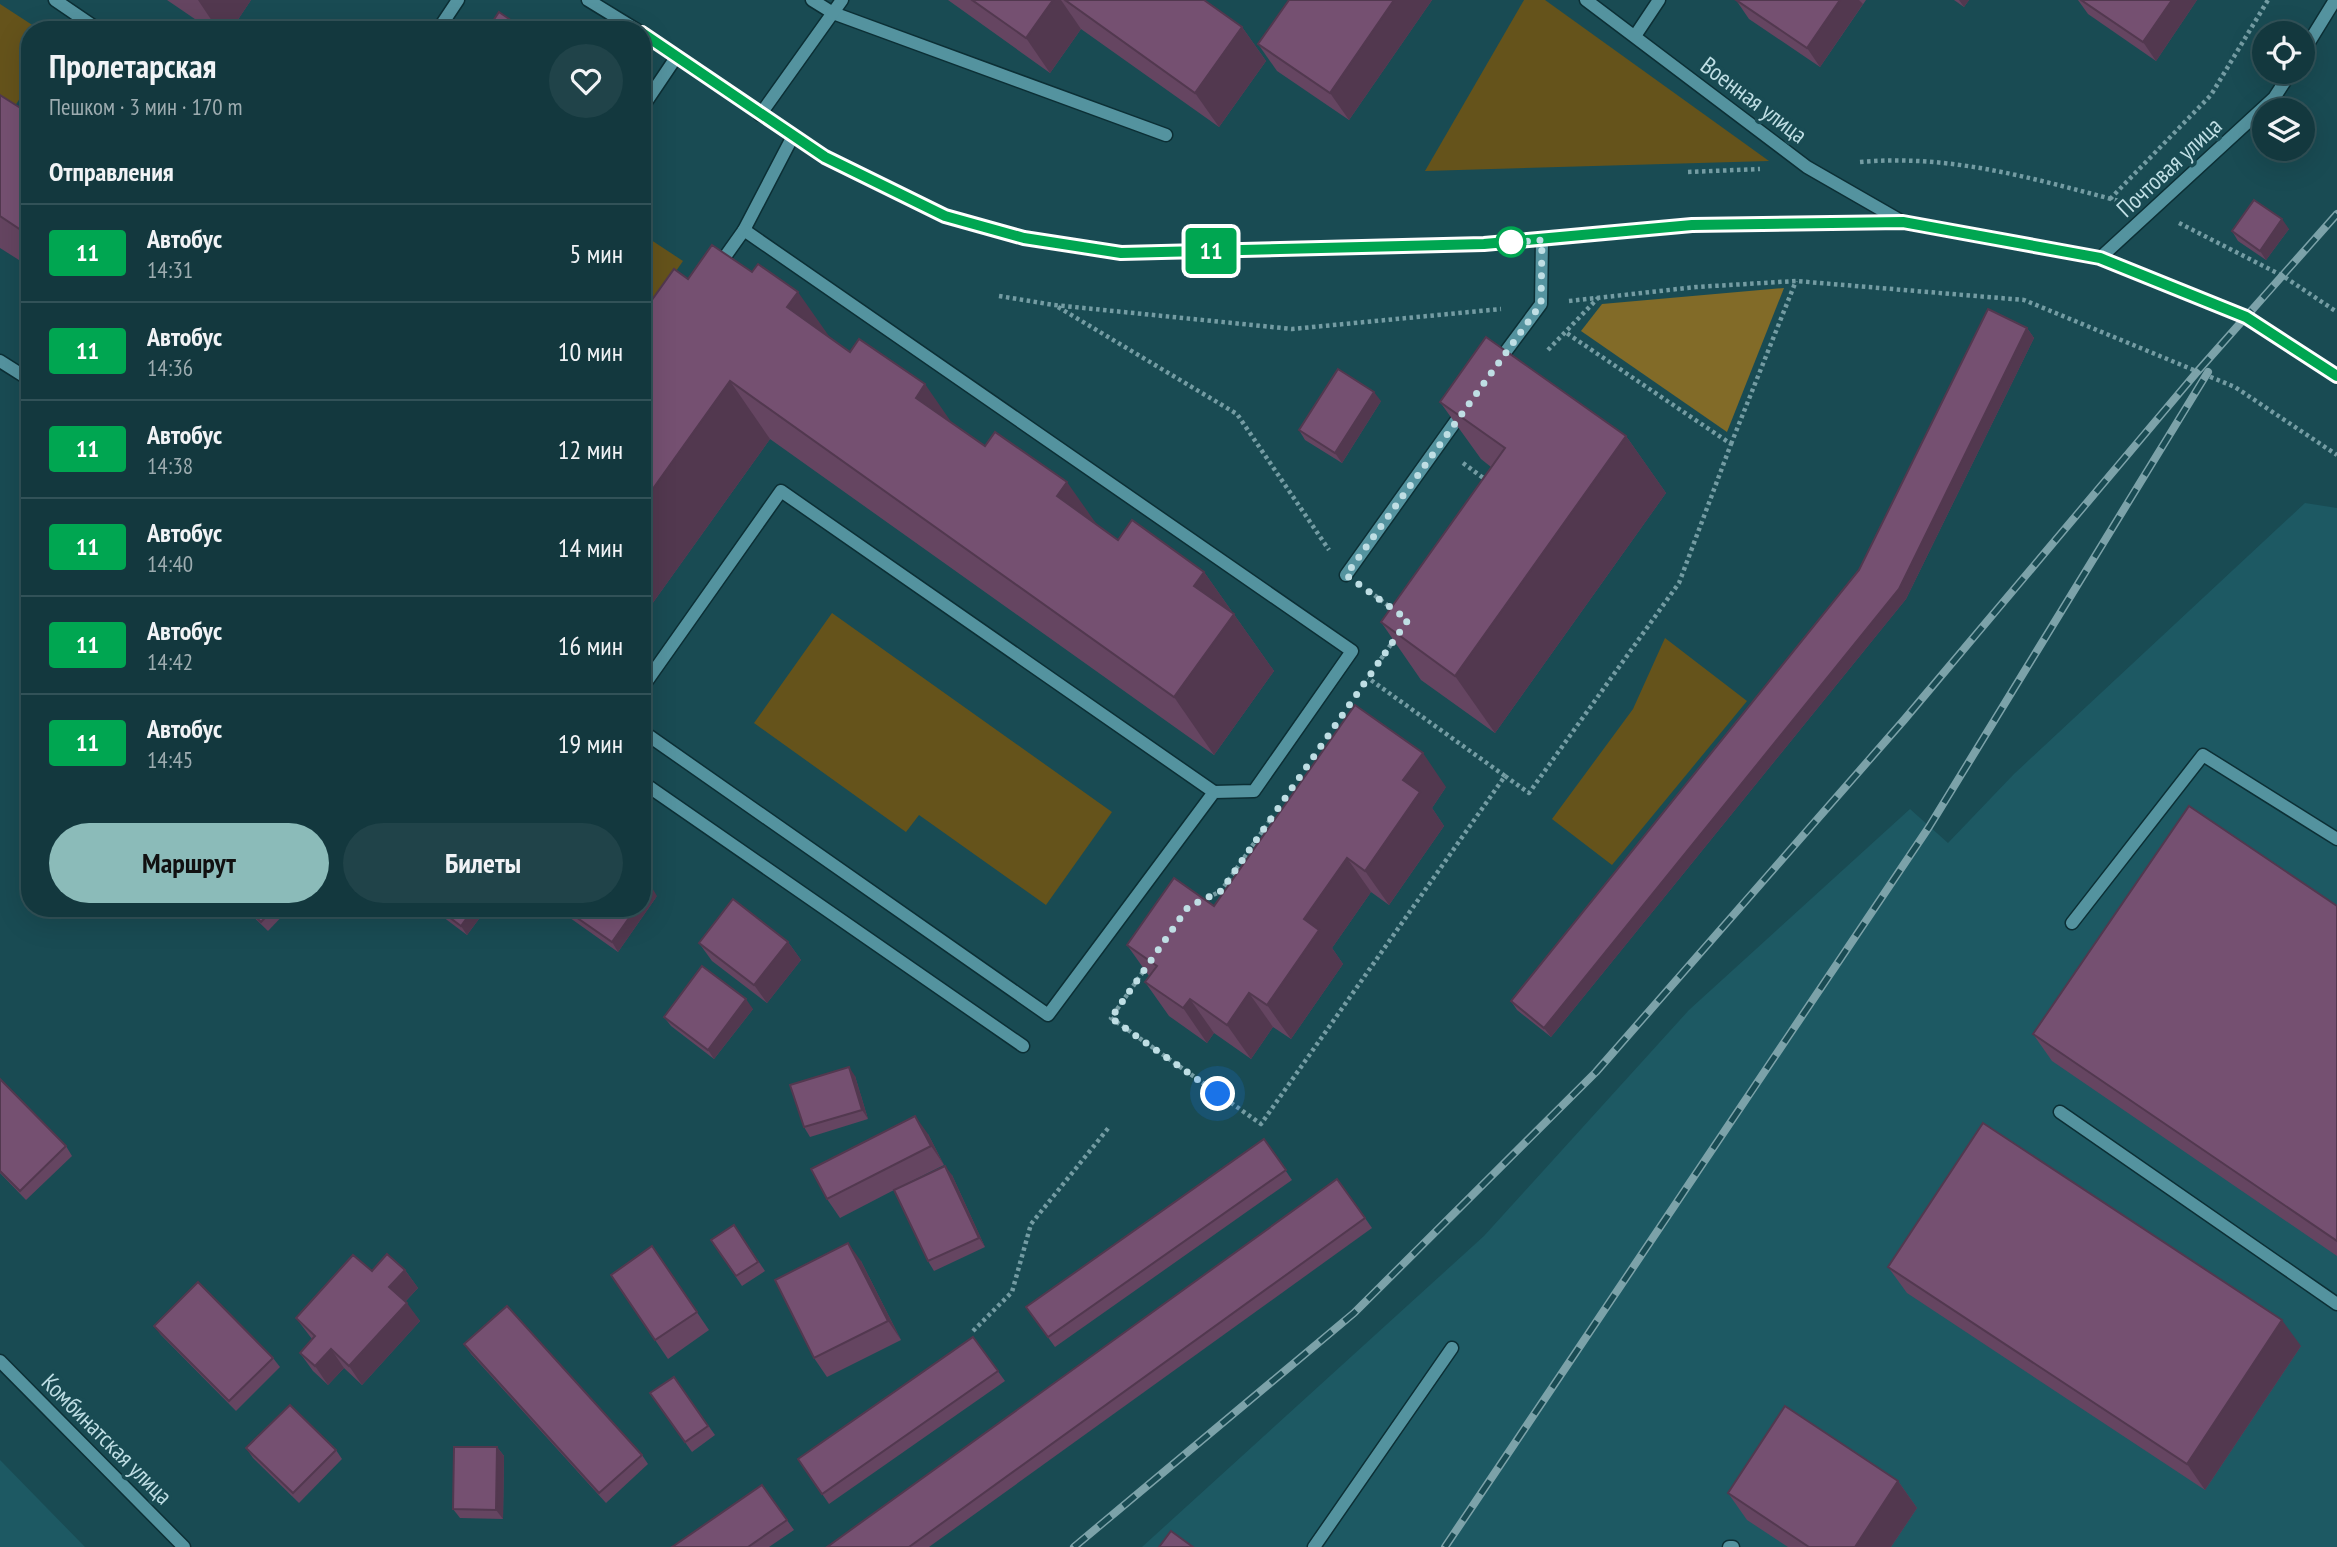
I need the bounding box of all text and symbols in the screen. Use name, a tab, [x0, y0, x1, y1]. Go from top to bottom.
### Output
map controls	[2252, 21, 2315, 161]
button: locate	[2252, 21, 2315, 84]
text: Пролетарская	[49, 44, 216, 87]
button: heart	[549, 44, 623, 118]
street label: Военная улица	[1695, 50, 1813, 150]
text: Пешком · 3 мин · 170 m	[49, 92, 242, 121]
button: layers	[2252, 98, 2315, 161]
street label: Почтовая улица	[2110, 110, 2228, 224]
text: Отправления	[49, 155, 174, 188]
text: Автобус	[147, 222, 222, 255]
unlabelled marker	[1496, 227, 1526, 257]
line badge: 11	[1180, 228, 1242, 274]
text: 11	[1200, 235, 1222, 266]
text: 11	[76, 237, 99, 268]
text: 5 мин	[570, 237, 623, 270]
text: 14:31	[147, 255, 193, 284]
text: Автобус	[147, 320, 222, 353]
text: 11	[76, 335, 99, 366]
text: 10 мин	[558, 335, 623, 368]
text: 14:36	[147, 353, 193, 382]
text: Автобус	[147, 418, 222, 451]
text: 11	[76, 433, 99, 464]
text: 12 мин	[558, 433, 623, 466]
text: 14:38	[147, 451, 193, 480]
text: Автобус	[147, 516, 222, 549]
text: 11	[76, 531, 99, 562]
text: 14 мин	[558, 531, 623, 564]
text: 14:40	[147, 549, 193, 578]
text: Автобус	[147, 614, 222, 647]
text: 11	[76, 629, 99, 660]
text: 16 мин	[558, 629, 623, 662]
text: 14:42	[147, 647, 193, 676]
text: Автобус	[147, 712, 222, 745]
text: 11	[76, 727, 99, 758]
text: 19 мин	[558, 727, 623, 760]
text: 14:45	[147, 745, 193, 774]
button: Маршрут	[49, 823, 329, 903]
button: Билеты	[343, 823, 623, 903]
your location	[1200, 1076, 1235, 1111]
street label: Комбинатская улица	[35, 1367, 179, 1511]

